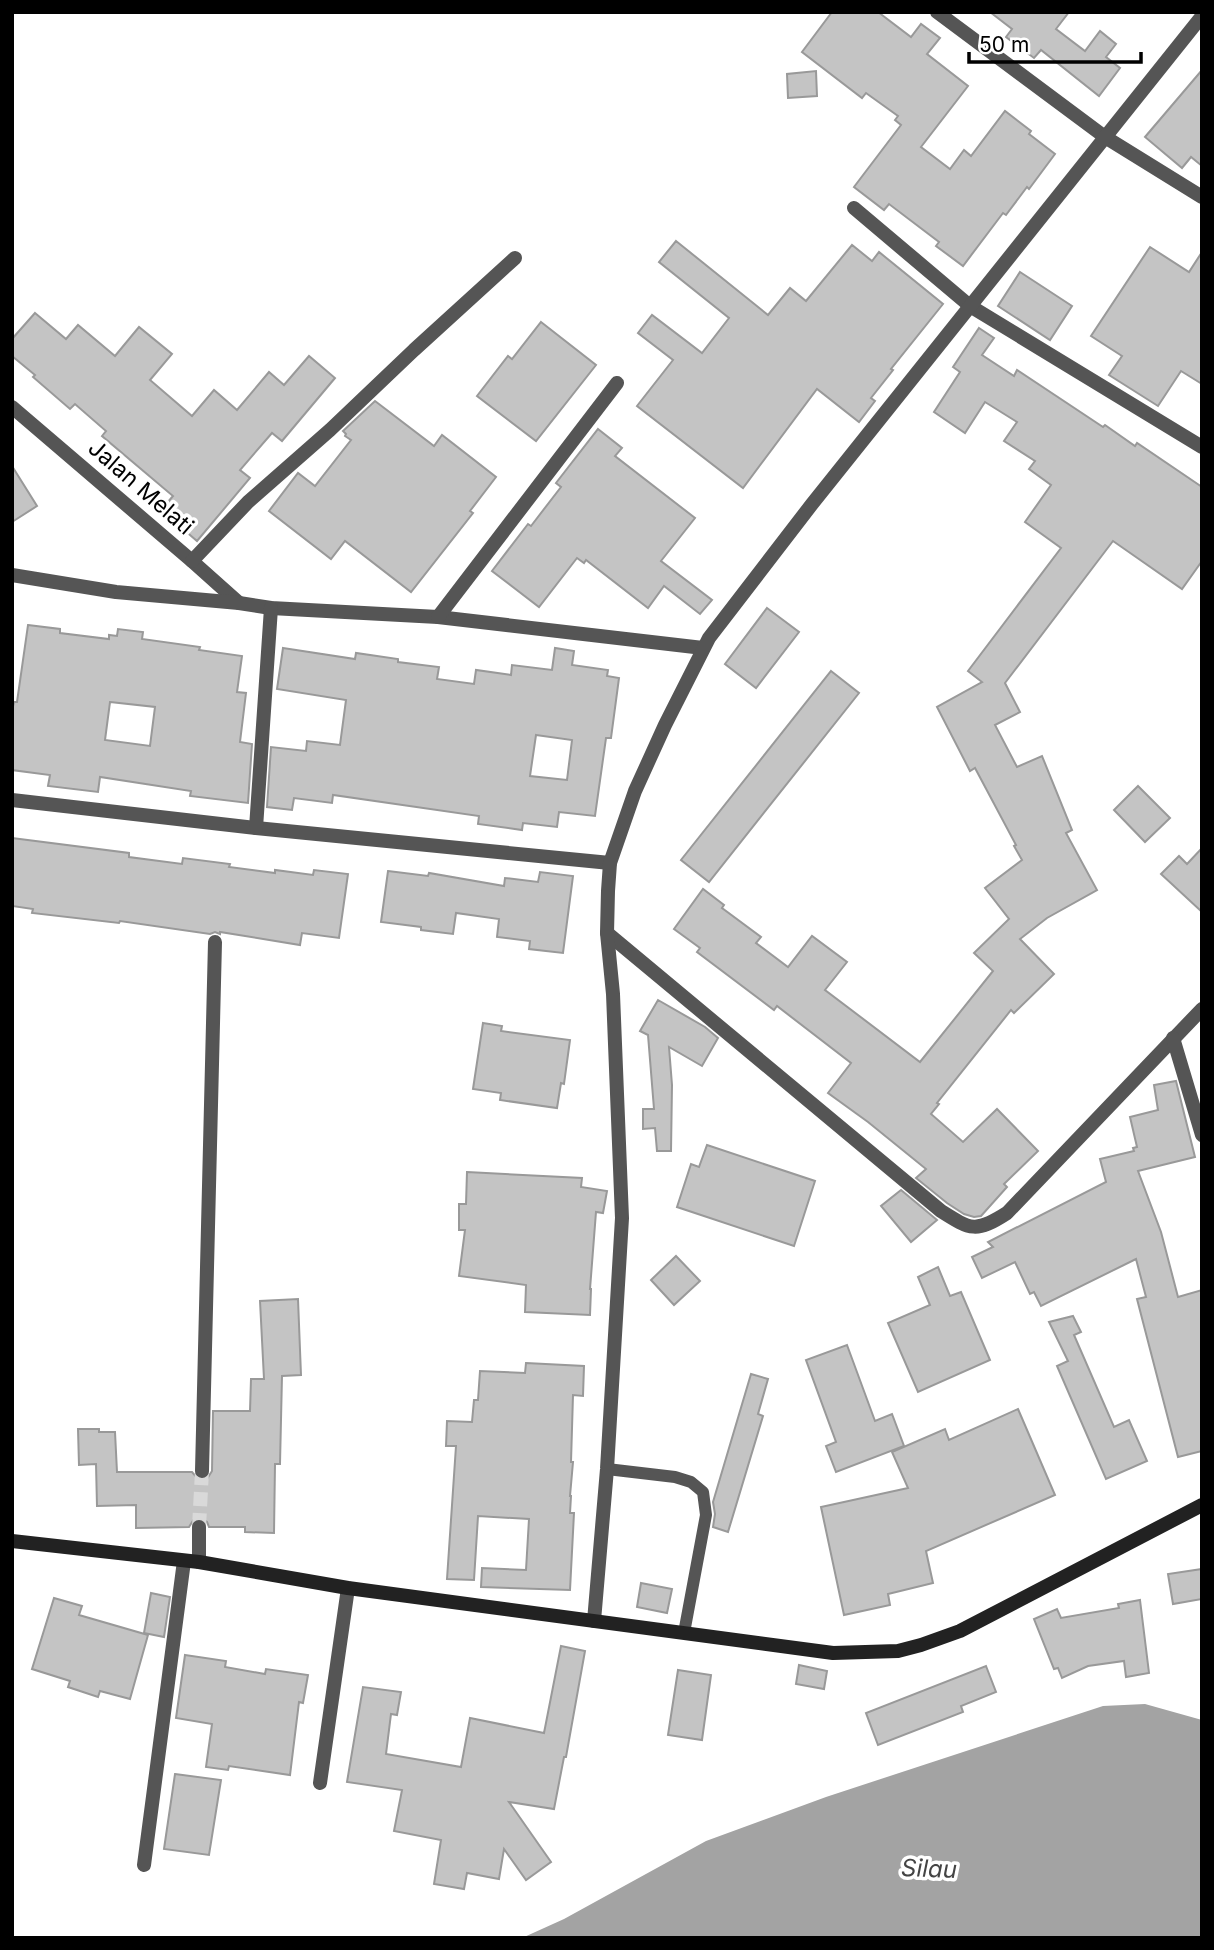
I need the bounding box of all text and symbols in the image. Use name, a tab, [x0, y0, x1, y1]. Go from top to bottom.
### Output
scale bar	[969, 21, 1140, 65]
text: 50 m	[979, 32, 1029, 57]
street label: Jalan Melati	[83, 434, 199, 540]
water label: Silau	[901, 1853, 957, 1884]

